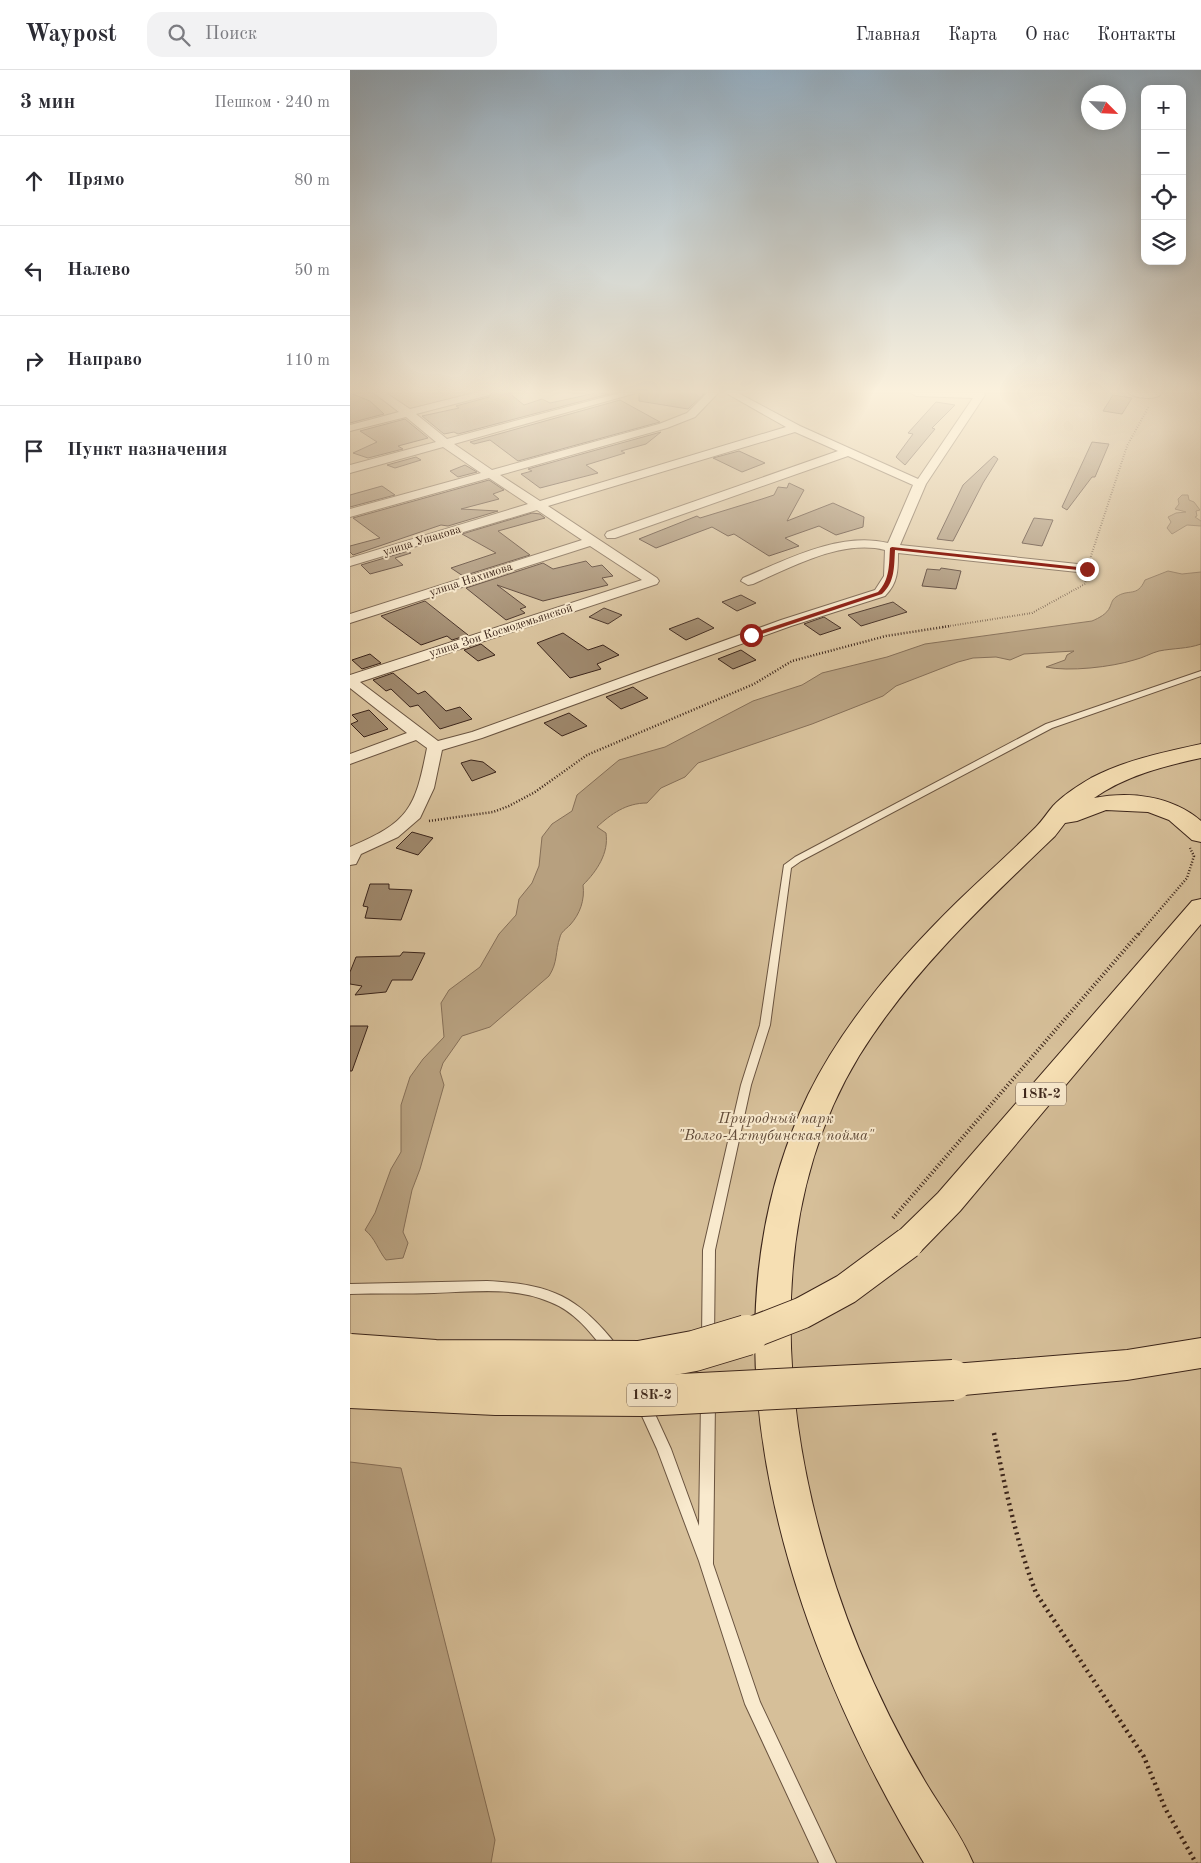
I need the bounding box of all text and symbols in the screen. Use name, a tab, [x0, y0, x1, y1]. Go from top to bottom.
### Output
search box	[147, 12, 497, 57]
icon: search	[165, 21, 193, 49]
text: Waypost	[25, 23, 117, 47]
text: Поиск	[205, 25, 257, 44]
text: Главная	[856, 26, 920, 44]
text: Карта	[948, 26, 997, 44]
text: О нас	[1025, 26, 1069, 44]
text: Контакты	[1097, 26, 1176, 44]
north arrow	[1081, 85, 1126, 130]
map controls	[1141, 85, 1186, 265]
button: +	[1141, 85, 1186, 130]
text: 3 мин	[20, 92, 75, 113]
text: Пешком · 240 m	[214, 95, 330, 111]
button: −	[1141, 130, 1186, 175]
icon: ahead	[20, 167, 48, 195]
text: Прямо	[67, 171, 125, 190]
text: 80 m	[294, 173, 330, 189]
button: locate	[1141, 175, 1186, 220]
button: layers	[1141, 220, 1186, 265]
icon: left	[20, 257, 48, 285]
text: Налево	[67, 261, 130, 280]
text: 50 m	[294, 263, 330, 279]
icon: right	[20, 347, 48, 375]
text: Направо	[67, 351, 142, 370]
text: 110 m	[285, 353, 330, 369]
icon: arrive	[20, 437, 48, 465]
text: Пункт назначения	[67, 441, 227, 460]
street label: улица Ушакова	[382, 523, 463, 559]
route end	[1076, 558, 1099, 581]
street label: улица Нахимова	[428, 561, 514, 599]
street label: улица Зои Космодемьянской	[428, 602, 574, 660]
route start	[740, 624, 763, 647]
road number: 18К-2	[1016, 1082, 1066, 1106]
park label: Природный парк "Волго-Ахтубинская пойма"	[678, 1112, 875, 1144]
road number: 18К-2	[627, 1384, 677, 1406]

